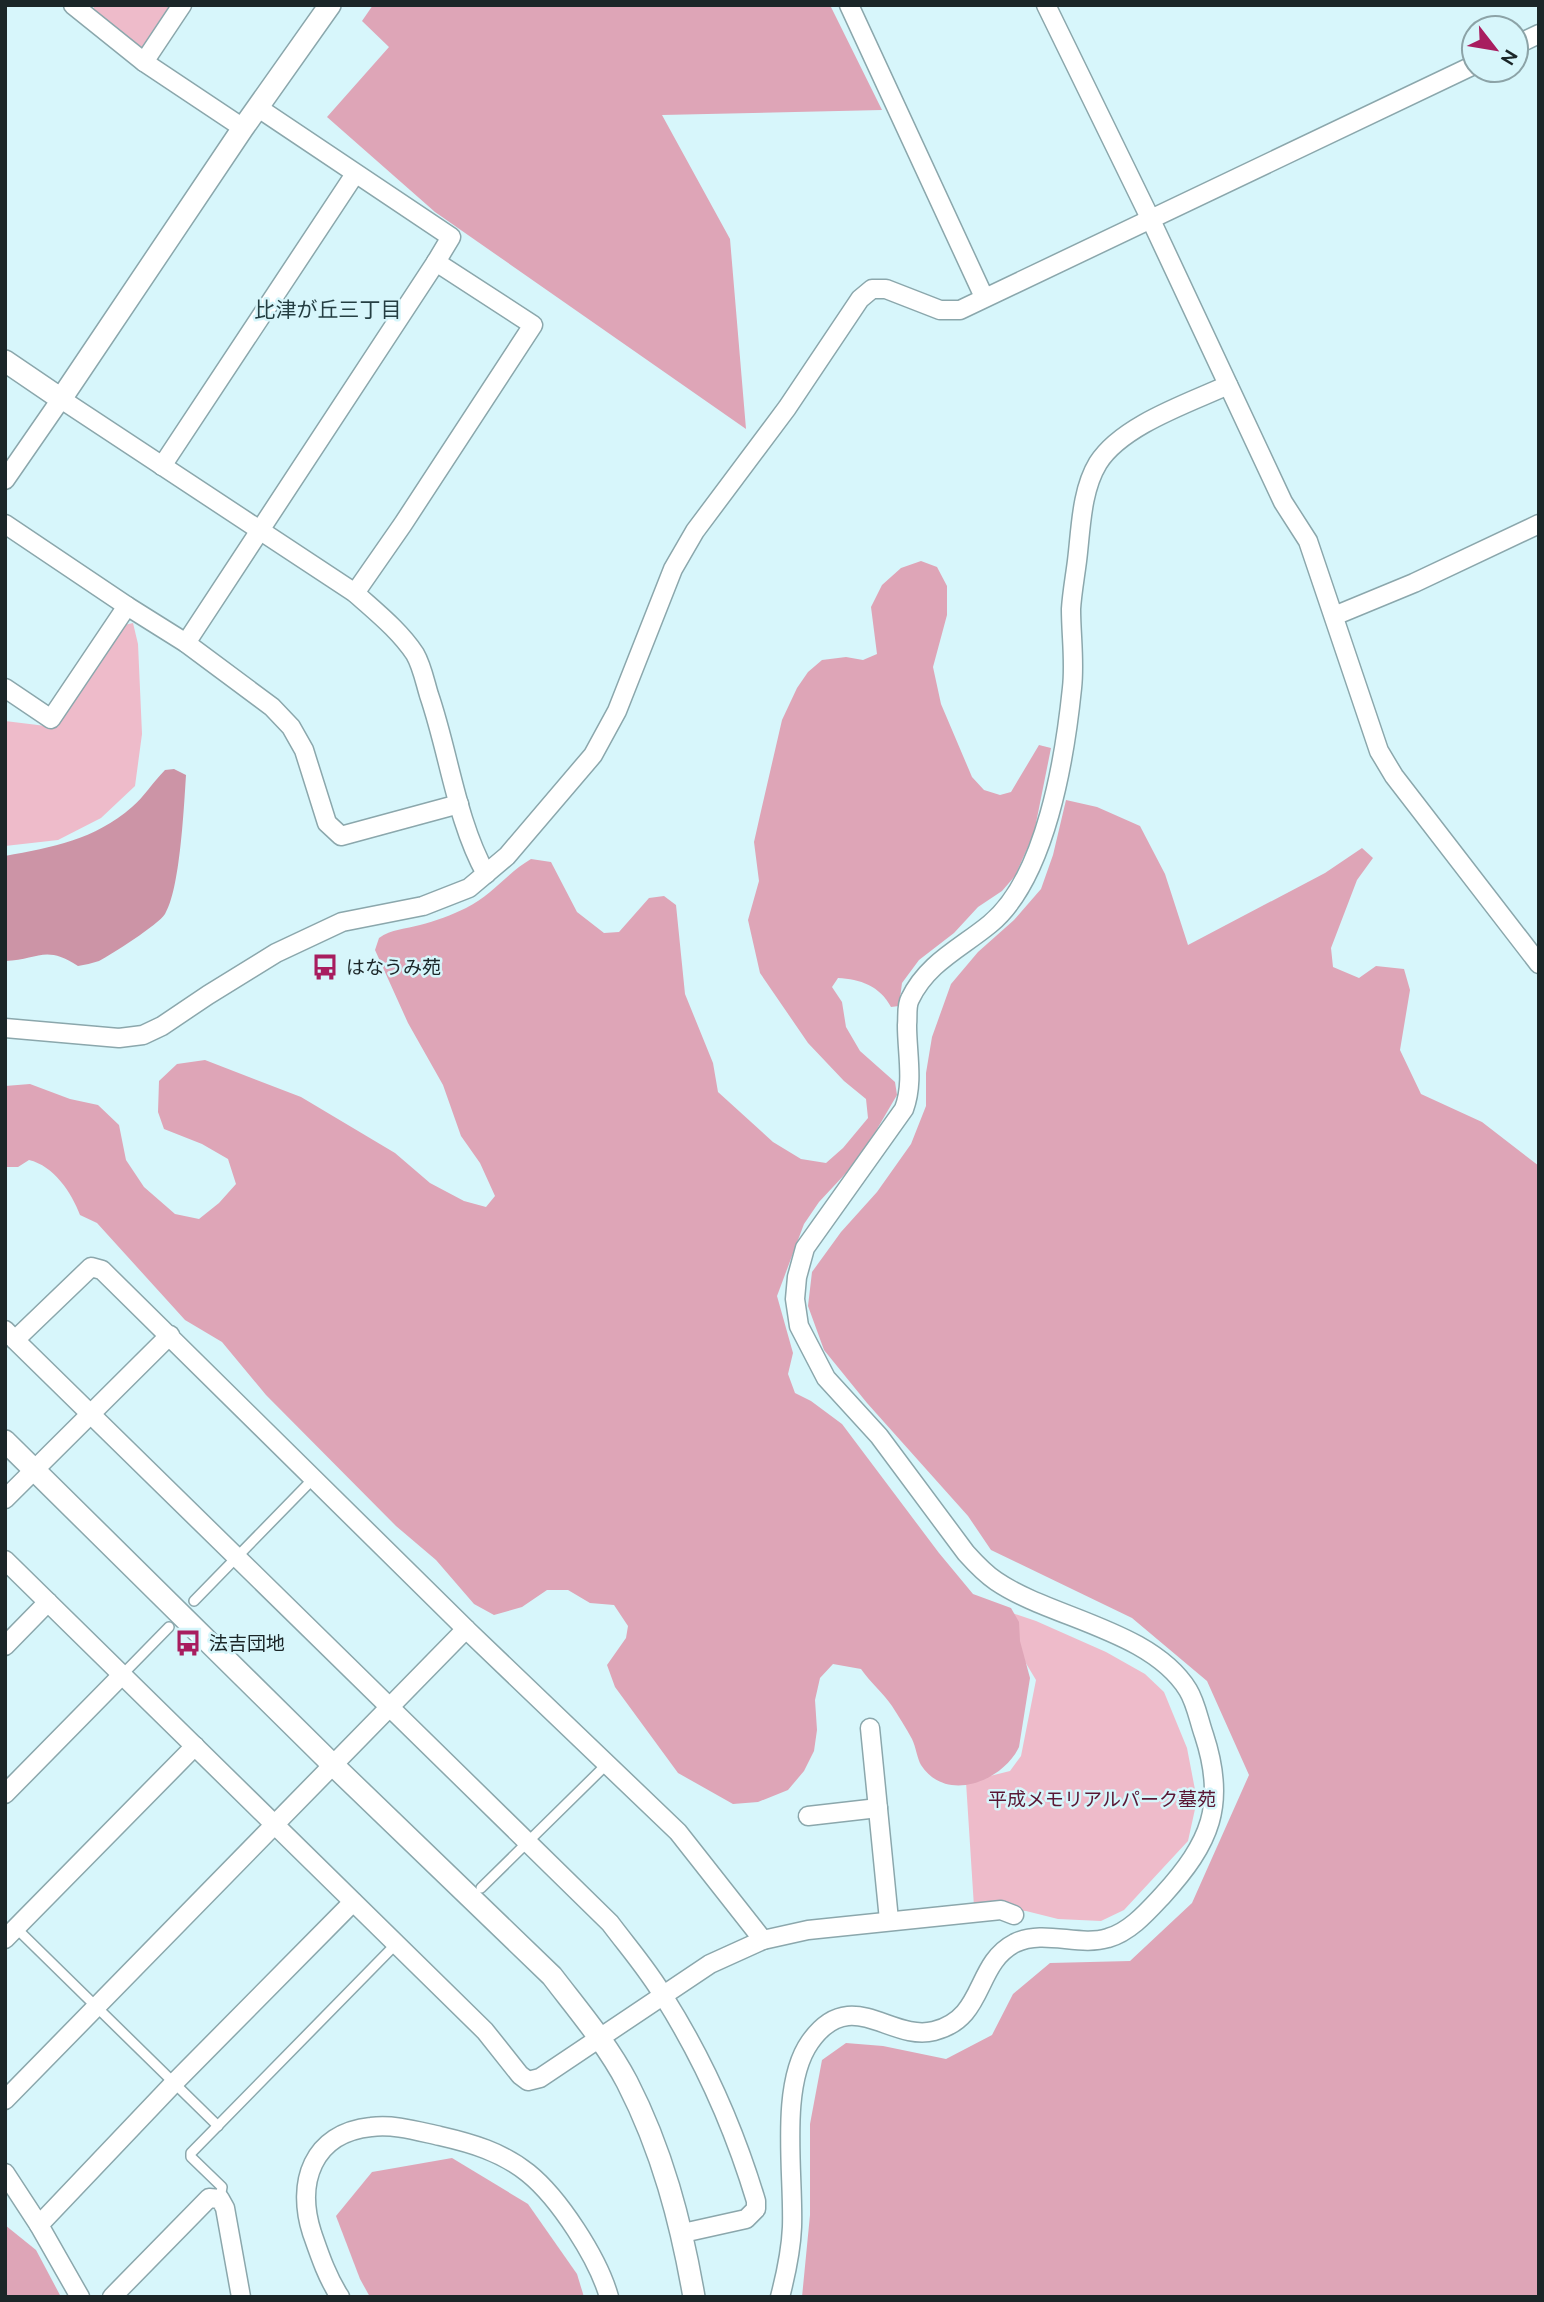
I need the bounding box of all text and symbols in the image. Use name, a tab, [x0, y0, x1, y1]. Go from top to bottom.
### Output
north arrow	[1460, 14, 1530, 84]
text: N	[1496, 46, 1523, 70]
district label: 比津が丘三丁目	[255, 297, 402, 321]
bus stop icon: はなうみ苑	[310, 952, 340, 982]
place label: はなうみ苑	[346, 956, 441, 978]
bus stop icon: 法吉団地	[173, 1628, 203, 1658]
place label: 法吉団地	[209, 1632, 285, 1654]
park label: 平成メモリアルパーク墓苑	[988, 1788, 1216, 1810]

